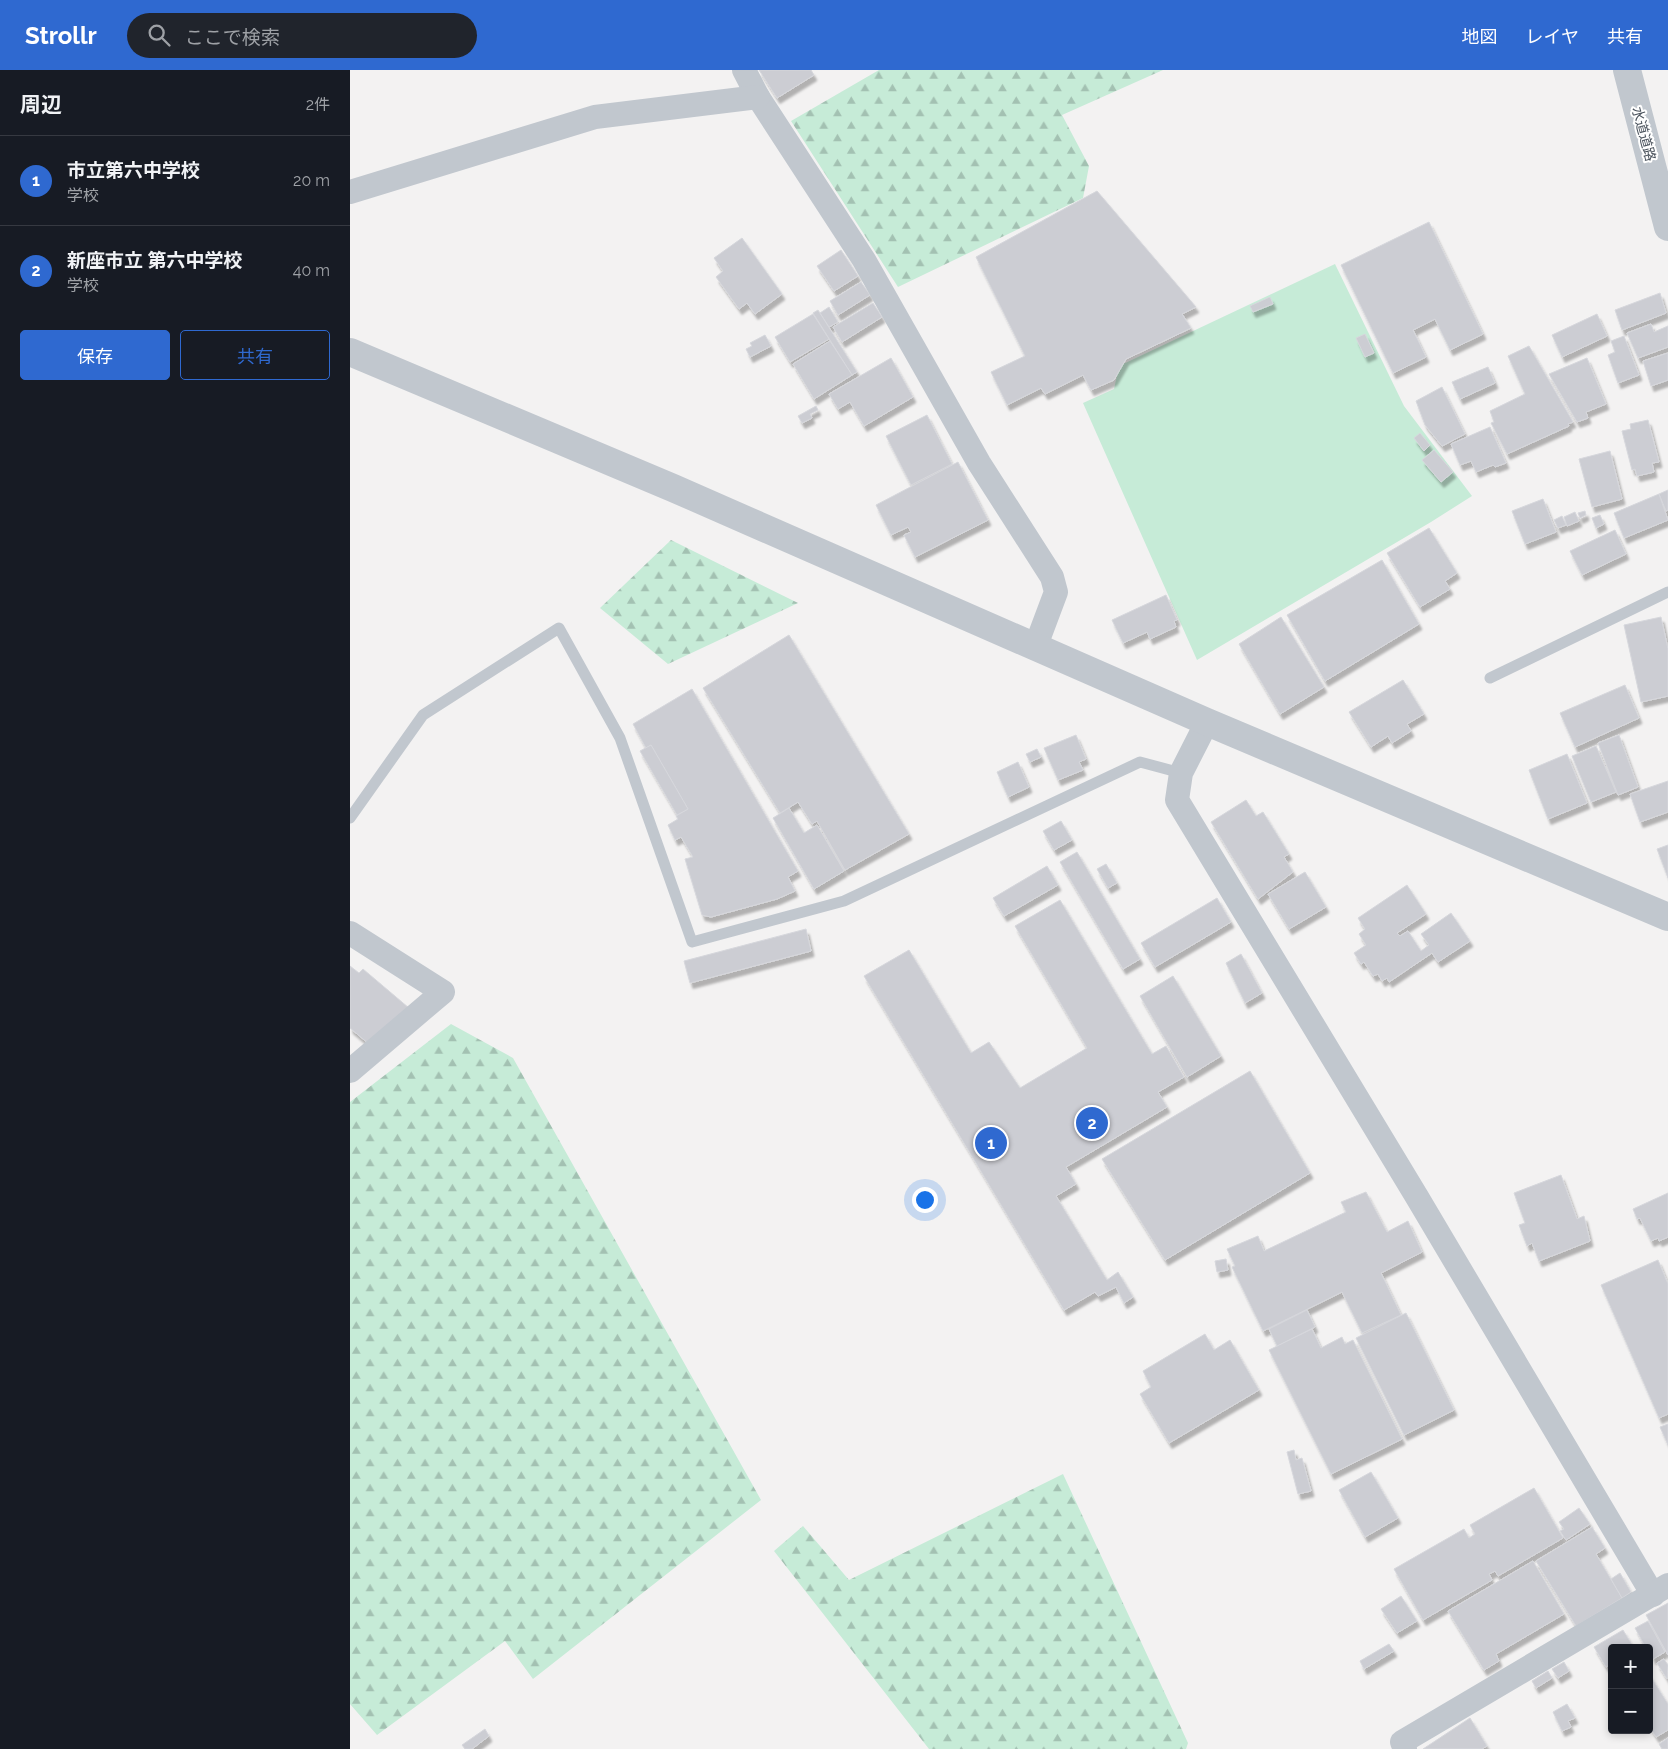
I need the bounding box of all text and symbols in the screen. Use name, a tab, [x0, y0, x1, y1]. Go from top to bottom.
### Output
search box	[127, 13, 477, 58]
text: Strollr	[25, 21, 97, 50]
icon: search	[145, 21, 173, 49]
text: ここで検索	[185, 26, 280, 48]
text: 地図	[1462, 26, 1498, 47]
text: レイヤ	[1526, 26, 1579, 47]
text: 共有	[1607, 26, 1643, 47]
text: 周辺	[20, 92, 62, 117]
text: 2件	[306, 95, 330, 114]
street label: 水道道路	[1629, 105, 1659, 163]
text: 市立第六中学校	[67, 159, 200, 181]
text: 1	[32, 171, 40, 190]
text: 20 m	[293, 171, 330, 190]
text: 学校	[67, 186, 99, 205]
text: 新座市立 第六中学校	[67, 249, 243, 271]
text: 2	[31, 261, 41, 280]
text: 40 m	[293, 261, 330, 280]
text: 学校	[67, 276, 99, 295]
button: 保存	[20, 330, 170, 380]
button: 共有	[180, 330, 330, 380]
pin: 2	[1076, 1104, 1108, 1142]
pin: 1	[975, 1124, 1007, 1162]
your location	[912, 1187, 938, 1213]
map controls	[1608, 1644, 1653, 1734]
button: +	[1608, 1644, 1653, 1689]
button: −	[1608, 1689, 1653, 1734]

